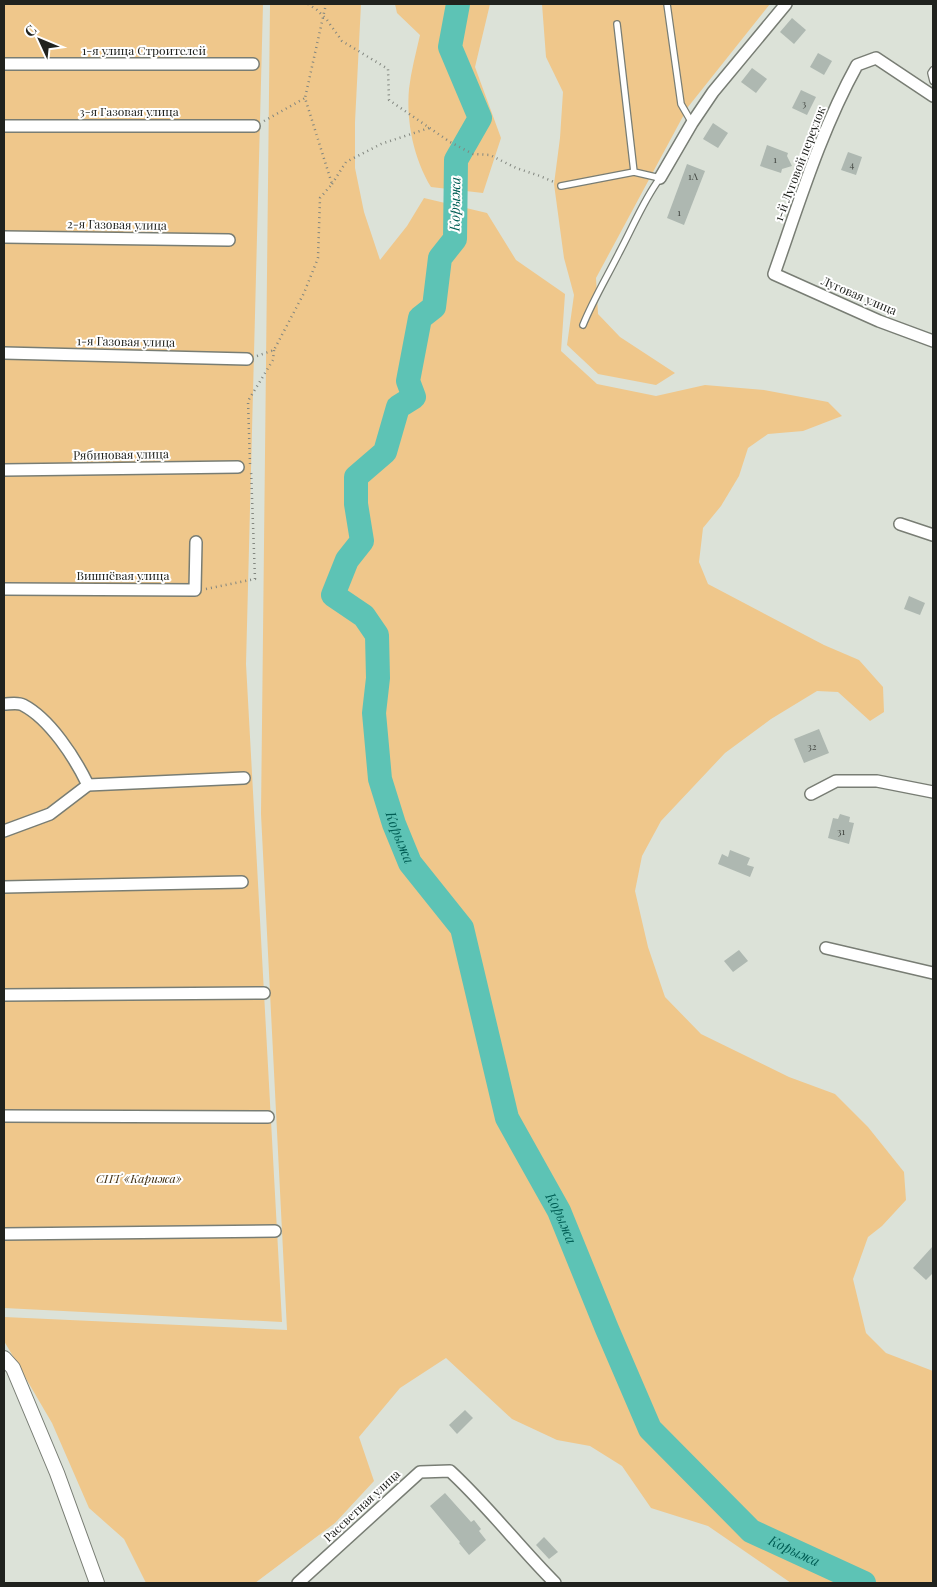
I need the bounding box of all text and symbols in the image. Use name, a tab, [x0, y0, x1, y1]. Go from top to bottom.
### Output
north arrow	[15, 15, 65, 65]
text: С	[20, 20, 41, 41]
street label: 1-я улица Строителей	[82, 42, 206, 58]
house number: 3	[802, 96, 807, 110]
street label: 3-я Газовая улица	[79, 103, 179, 119]
street label: 1-й Луговой переулок	[770, 104, 828, 223]
house number: 1	[773, 152, 777, 166]
house number: 4	[850, 157, 855, 171]
house number: 1А	[688, 169, 699, 183]
water label: Корыжа	[445, 177, 464, 232]
house number: 1	[677, 205, 681, 219]
street label: 2-я Газовая улица	[67, 215, 167, 233]
street label: Луговая улица	[818, 272, 900, 318]
street label: 1-я Газовая улица	[77, 332, 175, 350]
street label: Рябиновая улица	[73, 445, 169, 463]
street label: Вишнёвая улица	[77, 567, 169, 583]
house number: 32	[807, 739, 817, 753]
water label: Корыжа	[381, 808, 419, 866]
house number: 31	[837, 824, 845, 838]
park label: СНТ «Карижа»	[96, 1170, 182, 1186]
water label: Корыжа	[541, 1188, 581, 1247]
street label: Рассветная улица	[320, 1466, 403, 1545]
water label: Корыжа	[765, 1530, 823, 1571]

